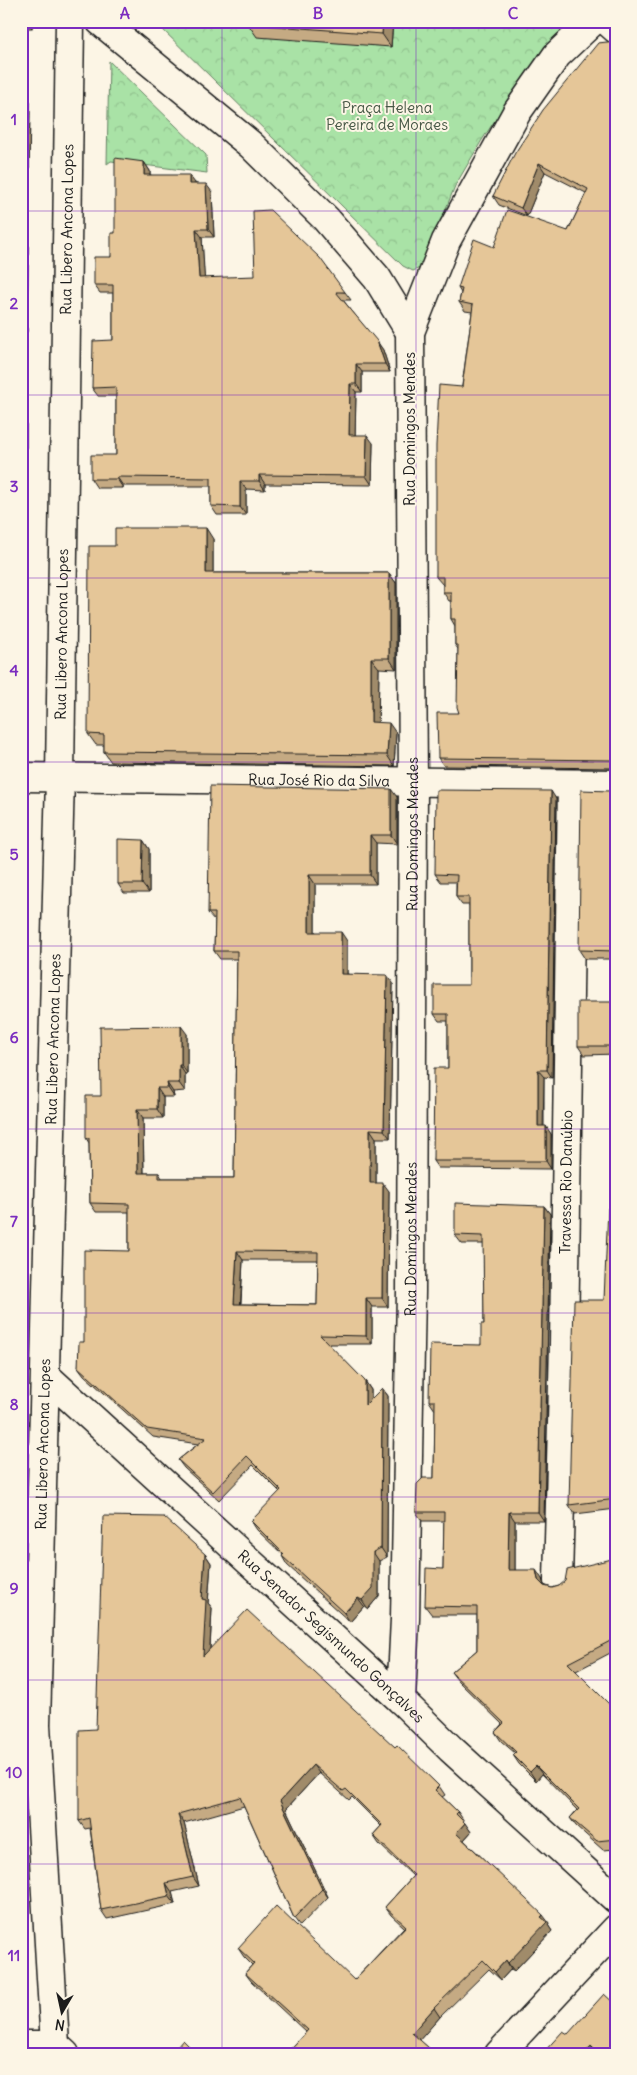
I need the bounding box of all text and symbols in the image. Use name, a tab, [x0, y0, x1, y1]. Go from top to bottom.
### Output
text: A	[120, 3, 130, 23]
text: B	[313, 3, 324, 23]
text: C	[508, 3, 519, 23]
park label: Praça Helena Pereira de Moraes	[326, 98, 448, 134]
text: 1	[11, 109, 17, 129]
street label: Rua Libero Ancona Lopes	[56, 143, 77, 315]
text: 2	[10, 293, 19, 313]
street label: Rua Domingos Mendes	[400, 352, 419, 506]
text: 3	[9, 476, 19, 496]
street label: Rua Libero Ancona Lopes	[51, 548, 72, 720]
text: 4	[9, 660, 19, 680]
street label: Rua Domingos Mendes	[402, 757, 422, 911]
street label: Rua José Rio da Silva	[248, 770, 390, 790]
text: 5	[9, 844, 19, 864]
street label: Rua Libero Ancona Lopes	[41, 953, 65, 1125]
text: 6	[9, 1027, 19, 1047]
street label: Travessa Rio Danúbio	[555, 1110, 576, 1254]
street label: Rua Domingos Mendes	[401, 1162, 421, 1316]
text: 7	[10, 1211, 18, 1231]
street label: Rua Libero Ancona Lopes	[31, 1358, 54, 1530]
text: 8	[9, 1394, 19, 1414]
street label: Rua Senador Segismundo Gonçalves	[234, 1546, 429, 1727]
text: 9	[9, 1578, 19, 1598]
text: 10	[6, 1762, 22, 1782]
text: 11	[8, 1945, 20, 1965]
north arrow	[38, 1988, 88, 2038]
text: N	[54, 2015, 66, 2034]

